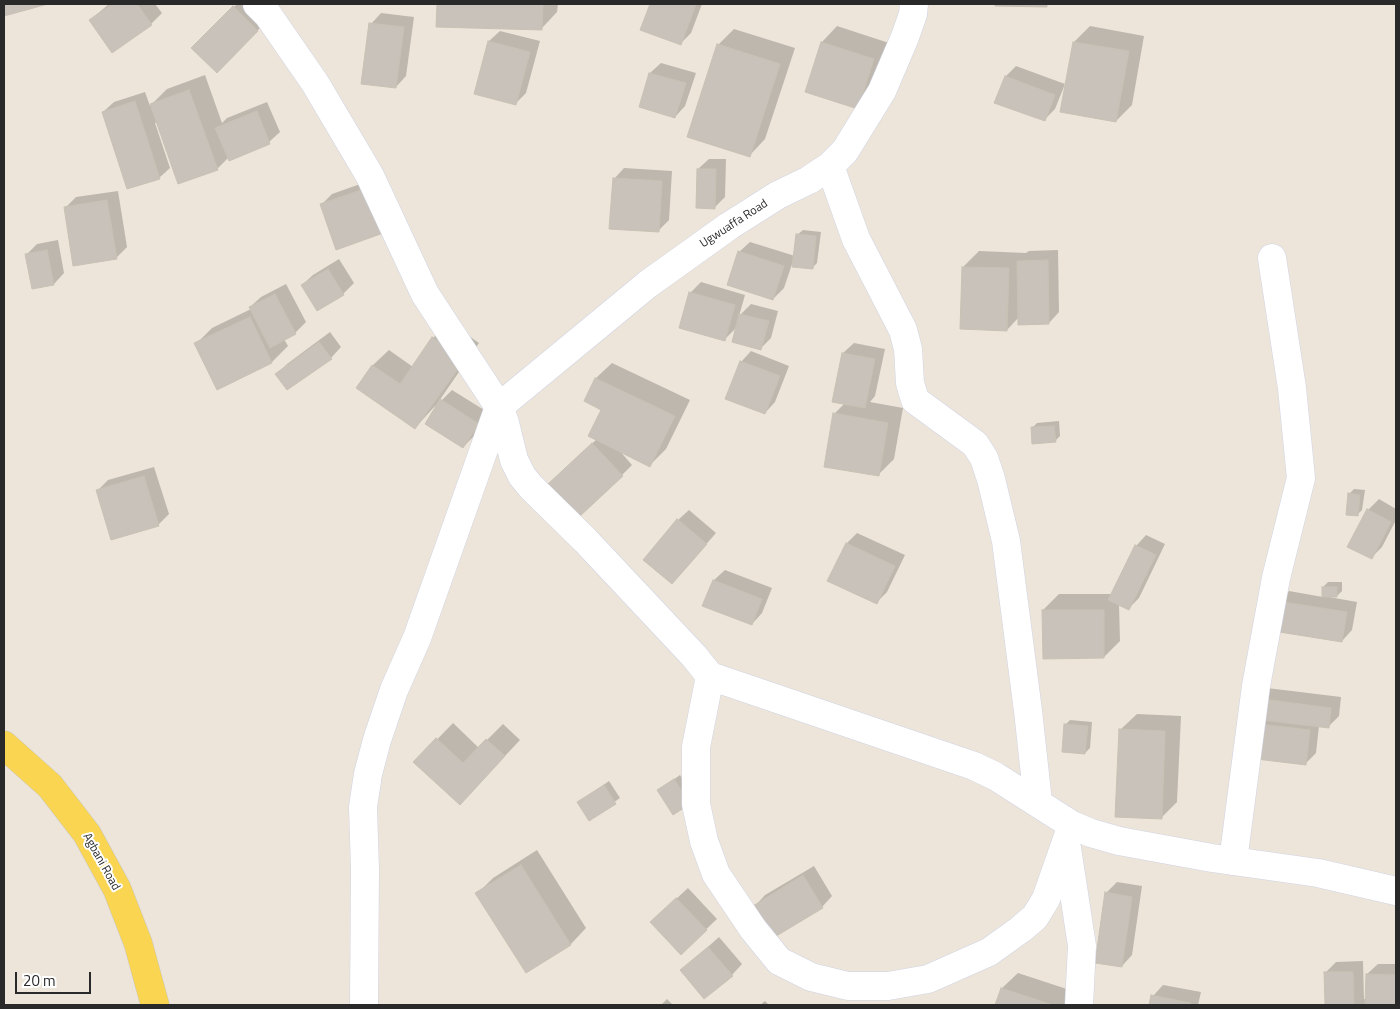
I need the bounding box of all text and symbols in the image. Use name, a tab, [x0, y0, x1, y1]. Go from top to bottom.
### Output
street label: Ugwuaffa Road	[697, 197, 771, 251]
street label: Agbani Road	[79, 831, 123, 893]
scale bar	[18, 962, 94, 994]
text: 20 m	[23, 969, 56, 992]

